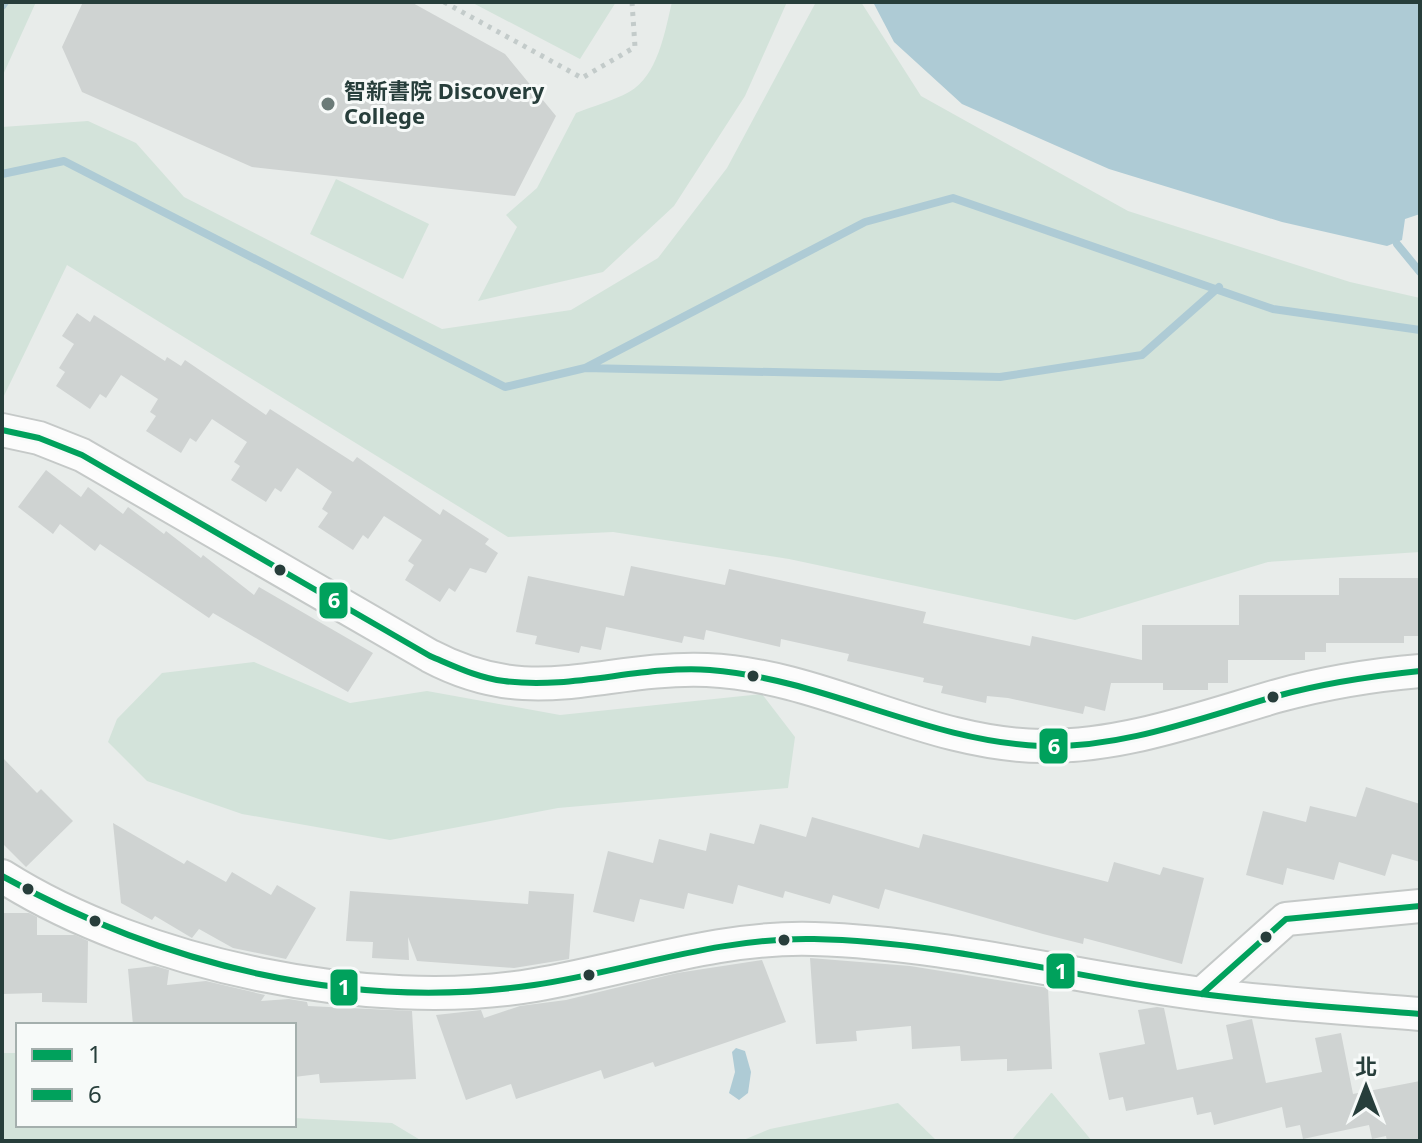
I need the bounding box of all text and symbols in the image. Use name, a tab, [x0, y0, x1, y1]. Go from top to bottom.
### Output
place label: 智新書院 Discovery College	[344, 75, 545, 130]
marker: 智新書院 Discovery College	[319, 95, 337, 113]
unlabelled marker	[272, 562, 288, 578]
line badge: 6	[318, 581, 349, 620]
text: 6	[328, 584, 340, 614]
unlabelled marker	[745, 668, 761, 684]
unlabelled marker	[1265, 689, 1281, 705]
line badge: 6	[1038, 727, 1069, 765]
text: 6	[1048, 730, 1060, 760]
unlabelled marker	[20, 881, 36, 897]
unlabelled marker	[87, 913, 103, 929]
unlabelled marker	[1258, 929, 1274, 945]
unlabelled marker	[776, 932, 792, 948]
line badge: 1	[1045, 952, 1076, 990]
text: 1	[1055, 955, 1067, 985]
unlabelled marker	[581, 967, 597, 983]
line badge: 1	[329, 968, 359, 1007]
text: 1	[338, 971, 350, 1001]
legend	[16, 1023, 296, 1127]
text: 1	[88, 1037, 102, 1070]
north arrow	[1326, 1047, 1406, 1127]
text: 北	[1355, 1051, 1377, 1081]
text: 6	[88, 1077, 102, 1110]

